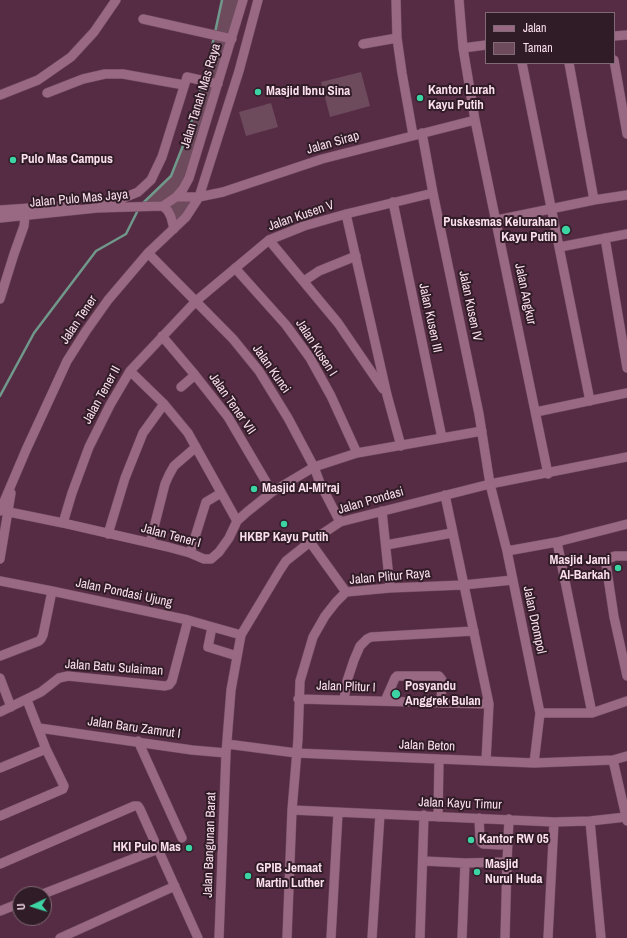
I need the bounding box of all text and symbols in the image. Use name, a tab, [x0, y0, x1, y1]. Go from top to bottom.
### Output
legend	[485, 12, 615, 64]
text: Jalan	[523, 20, 547, 36]
text: Taman	[523, 40, 553, 56]
street label: Jalan Tanah Mas Raya	[178, 42, 224, 150]
place label: Kantor Lurah Kayu Putih	[428, 83, 495, 114]
place label: Masjid Ibnu Sina	[266, 84, 350, 100]
marker: Masjid Ibnu Sina	[253, 87, 263, 97]
marker: Kantor Lurah Kayu Putih	[415, 93, 425, 103]
street label: Jalan Sirap	[305, 128, 361, 158]
place label: Pulo Mas Campus	[21, 152, 113, 168]
marker: Pulo Mas Campus	[8, 155, 18, 165]
street label: Jalan Pulo Mas Jaya	[29, 187, 129, 211]
street label: Jalan Kusen V	[266, 197, 336, 235]
place label: Puskesmas Kelurahan Kayu Putih	[443, 215, 557, 246]
marker: Puskesmas Kelurahan Kayu Putih	[560, 224, 572, 236]
street label: Jalan Angkur	[511, 262, 539, 326]
street label: Jalan Kusen IV	[455, 269, 485, 343]
street label: Jalan Kusen III	[415, 282, 445, 354]
street label: Jalan Tener	[57, 293, 101, 347]
street label: Jalan Kusen I	[292, 317, 340, 379]
street label: Jalan Kunci	[249, 342, 293, 396]
street label: Jalan Tener II	[80, 363, 124, 427]
street label: Jalan Tener VII	[205, 370, 259, 438]
place label: Masjid Al-Mi'raj	[262, 481, 340, 497]
marker: Masjid Al-Mi'raj	[249, 484, 259, 494]
street label: Jalan Pondasi	[336, 484, 406, 518]
marker: HKBP Kayu Putih	[279, 519, 289, 529]
street label: Jalan Tener I	[140, 521, 202, 551]
place label: HKBP Kayu Putih	[240, 530, 328, 546]
place label: Masjid Jami Al-Barkah	[550, 553, 610, 584]
marker: Masjid Jami Al-Barkah	[613, 563, 623, 573]
street label: Jalan Plitur Raya	[349, 566, 431, 588]
street label: Jalan Pondasi Ujung	[74, 575, 174, 611]
street label: Jalan Drompol	[519, 585, 549, 655]
street label: Jalan Batu Sulaiman	[64, 657, 164, 679]
street label: Jalan Plitur I	[316, 678, 376, 696]
place label: Posyandu Anggrek Bulan	[405, 679, 481, 710]
marker: Posyandu Anggrek Bulan	[390, 688, 402, 700]
street label: Jalan Baru Zamrut I	[87, 714, 181, 742]
street label: Jalan Beton	[399, 737, 455, 755]
street label: Jalan Bangunan Barat	[200, 792, 220, 898]
street label: Jalan Kayu Timur	[418, 795, 502, 813]
place label: Kantor RW 05	[479, 832, 549, 848]
marker: Kantor RW 05	[466, 835, 476, 845]
place label: HKI Pulo Mas	[113, 840, 181, 856]
marker: HKI Pulo Mas	[184, 843, 194, 853]
place label: Masjid Nurul Huda	[485, 857, 542, 888]
place label: GPIB Jemaat Martin Luther	[256, 861, 324, 892]
marker: Masjid Nurul Huda	[472, 867, 482, 877]
marker: GPIB Jemaat Martin Luther	[243, 871, 253, 881]
north arrow	[12, 886, 52, 926]
text: U	[14, 903, 28, 911]

